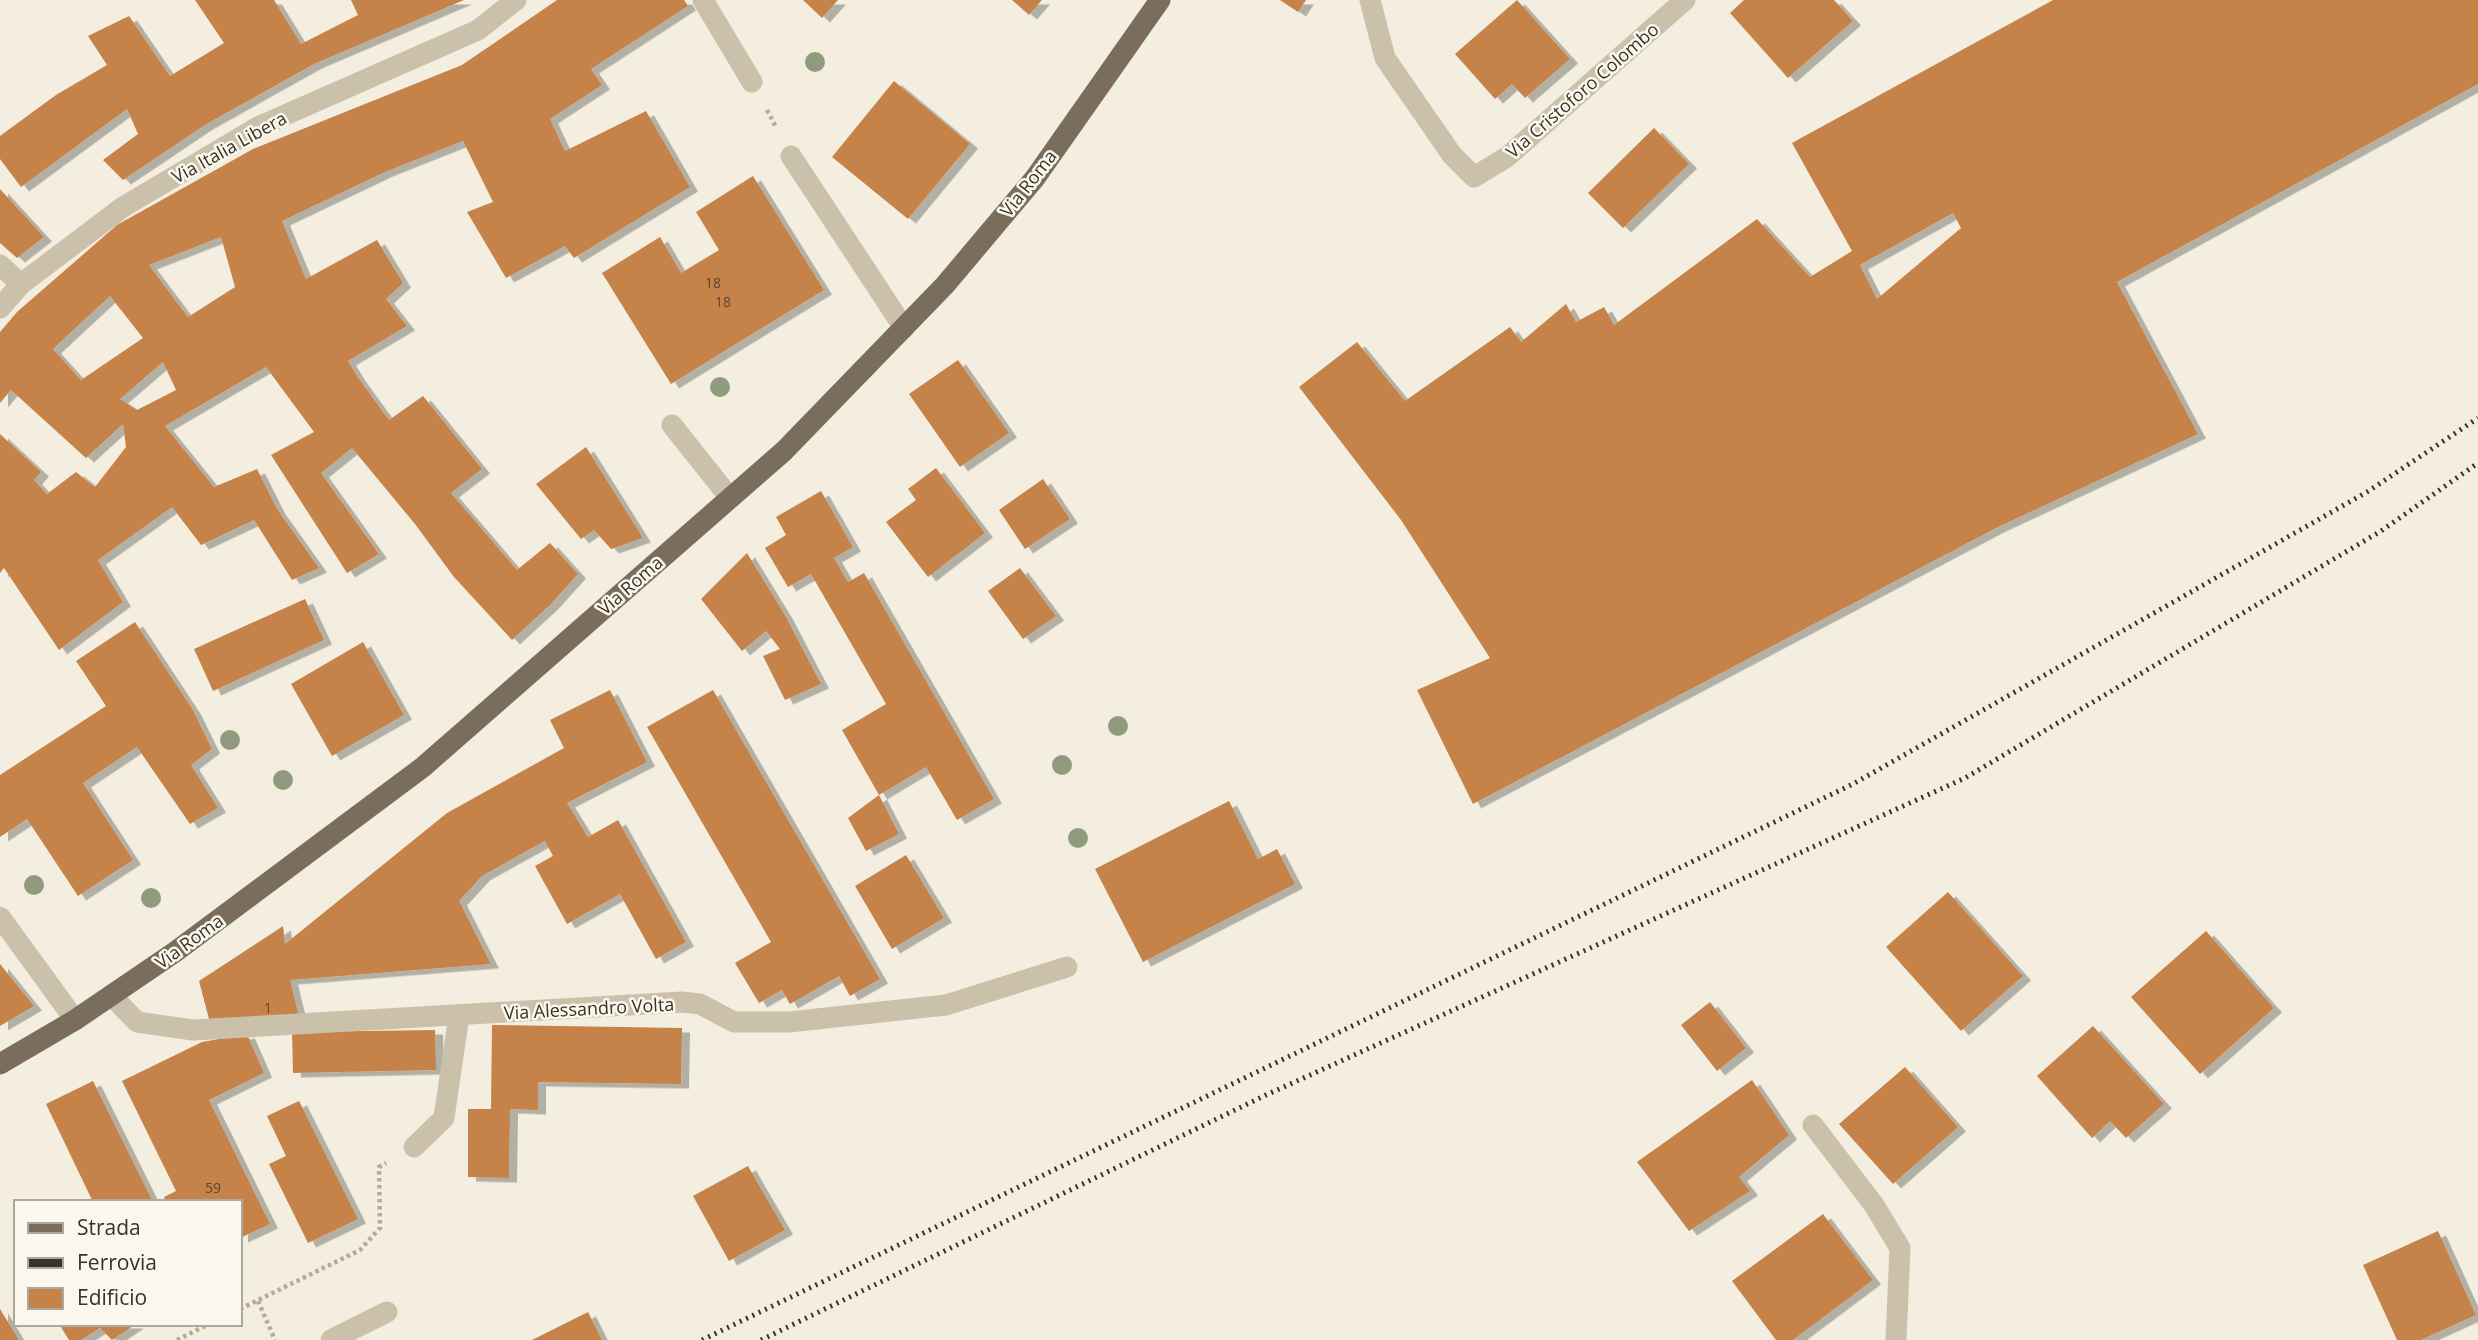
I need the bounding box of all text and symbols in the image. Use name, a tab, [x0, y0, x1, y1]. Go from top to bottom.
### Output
street label: Via Cristoforo Colombo	[1501, 17, 1663, 163]
street label: Via Italia Libera	[167, 106, 291, 188]
street label: Via Roma	[994, 145, 1062, 221]
house number: 18	[705, 273, 721, 292]
house number: 18	[715, 292, 731, 311]
street label: Via Roma	[592, 550, 668, 620]
street label: Via Roma	[150, 908, 228, 974]
street label: Via Alessandro Volta	[503, 992, 675, 1024]
house number: 1	[264, 998, 272, 1017]
house number: 59	[205, 1178, 221, 1197]
legend	[14, 1200, 242, 1326]
text: Strada	[77, 1213, 141, 1241]
text: Ferrovia	[77, 1248, 157, 1276]
text: Edificio	[77, 1283, 147, 1311]

